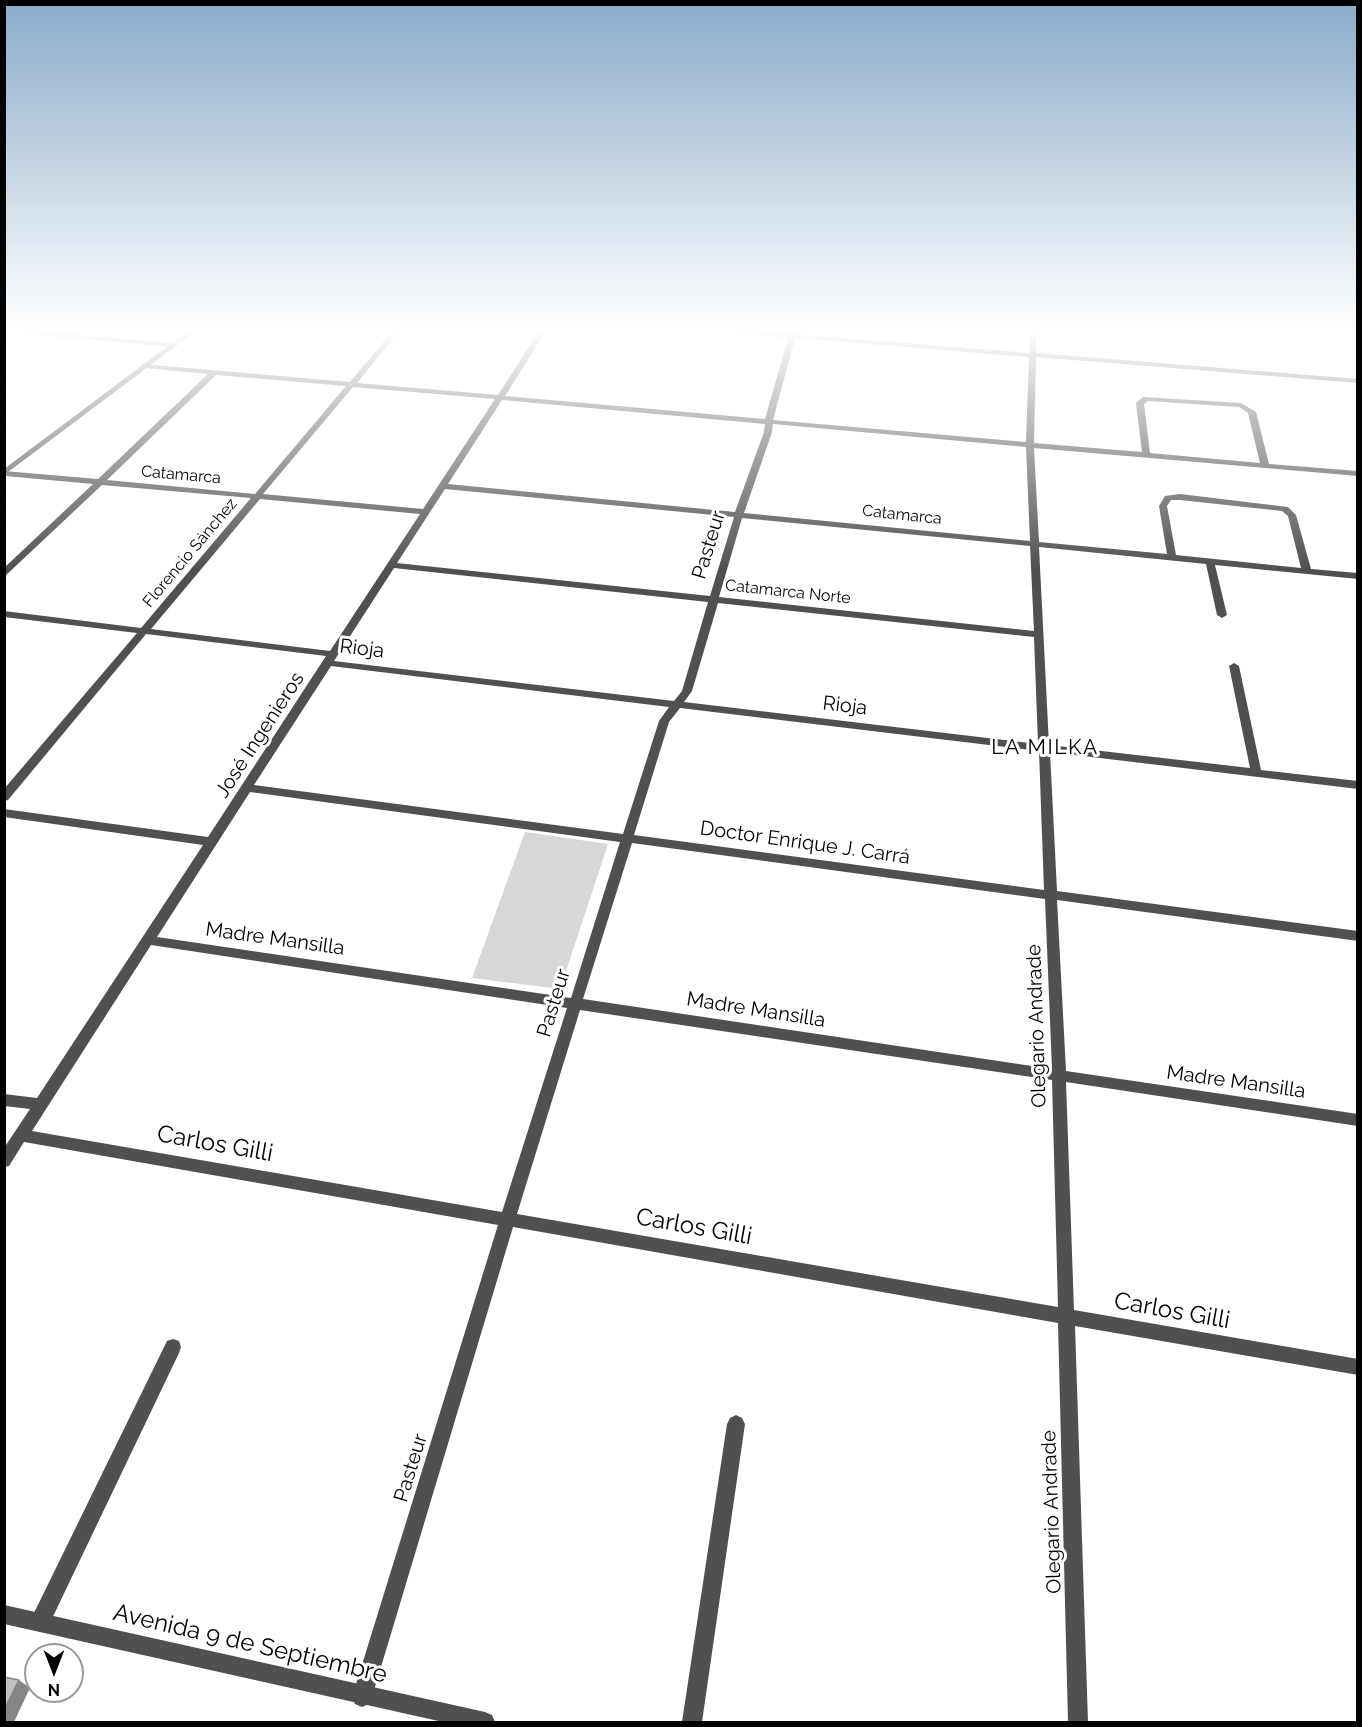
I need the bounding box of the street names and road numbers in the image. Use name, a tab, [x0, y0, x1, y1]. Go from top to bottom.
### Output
street label: Catamarca	[140, 462, 222, 488]
street label: Florencio Sánchez	[139, 495, 241, 611]
street label: Catamarca	[861, 501, 943, 529]
street label: Pasteur	[687, 508, 731, 582]
street label: Catamarca Norte	[724, 576, 852, 608]
street label: Rioja	[338, 634, 386, 664]
street label: José Ingenieros	[211, 668, 309, 802]
street label: Rioja	[821, 691, 869, 721]
street label: Doctor Enrique J. Carrá	[698, 816, 912, 870]
street label: Madre Mansilla	[204, 917, 346, 961]
street label: Olegario Andrade	[1022, 944, 1052, 1108]
street label: Pasteur	[532, 966, 576, 1040]
street label: Madre Mansilla	[685, 987, 827, 1033]
street label: Madre Mansilla	[1165, 1060, 1307, 1104]
street label: Carlos Gilli	[155, 1120, 275, 1168]
street label: Carlos Gilli	[634, 1203, 754, 1251]
street label: Carlos Gilli	[1112, 1287, 1232, 1335]
street label: Olegario Andrade	[1037, 1430, 1067, 1594]
street label: Pasteur	[389, 1431, 433, 1505]
street label: Avenida 9 de Septiembre	[110, 1598, 390, 1690]

